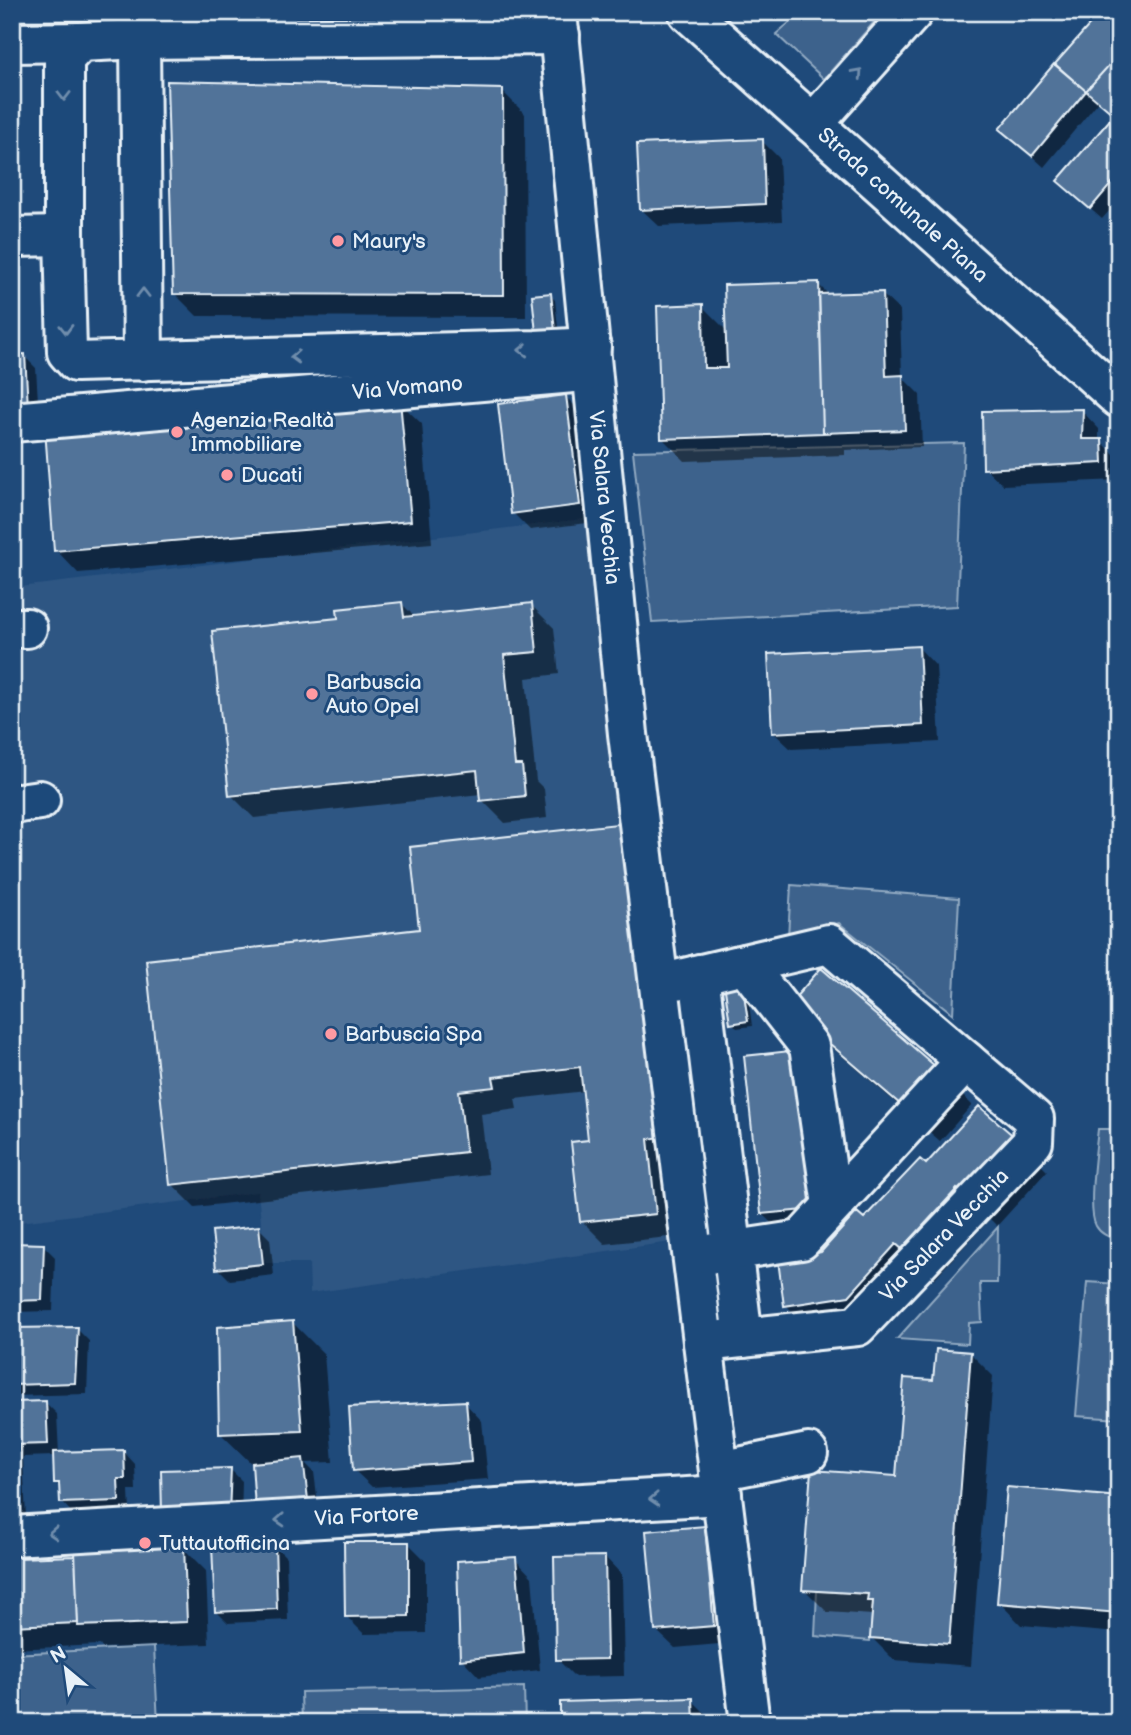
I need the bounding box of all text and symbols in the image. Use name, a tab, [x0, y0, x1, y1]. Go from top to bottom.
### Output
one-way arrow	[850, 69, 863, 82]
one-way arrow	[56, 92, 72, 102]
street label: Strada comunale Piana	[813, 122, 993, 288]
place label: Maury's	[352, 229, 426, 254]
marker: Maury's	[330, 233, 346, 249]
one-way arrow	[135, 287, 151, 297]
one-way arrow	[58, 324, 74, 334]
one-way arrow	[517, 342, 527, 358]
one-way arrow	[290, 349, 301, 364]
street label: Via Vomano	[351, 371, 464, 405]
place label: Agenzia Realtà Immobiliare	[191, 408, 334, 457]
street label: Via Salara Vecchia	[583, 409, 625, 586]
marker: Agenzia Realtà Immobiliare	[169, 424, 185, 440]
place label: Ducati	[241, 463, 302, 488]
marker: Ducati	[219, 467, 235, 483]
place label: Barbuscia Auto Opel	[326, 670, 422, 719]
marker: Barbuscia Auto Opel	[304, 686, 320, 702]
place label: Barbuscia Spa	[345, 1022, 483, 1047]
marker: Barbuscia Spa	[323, 1026, 339, 1042]
street label: Via Salara Vecchia	[875, 1164, 1014, 1307]
one-way arrow	[648, 1491, 659, 1506]
street label: Via Fortore	[314, 1501, 419, 1532]
one-way arrow	[274, 1513, 285, 1528]
one-way arrow	[47, 1526, 58, 1541]
place label: Tuttautofficina	[159, 1531, 290, 1556]
marker: Tuttautofficina	[137, 1535, 153, 1551]
north arrow	[32, 1634, 102, 1704]
text: N	[47, 1642, 70, 1669]

